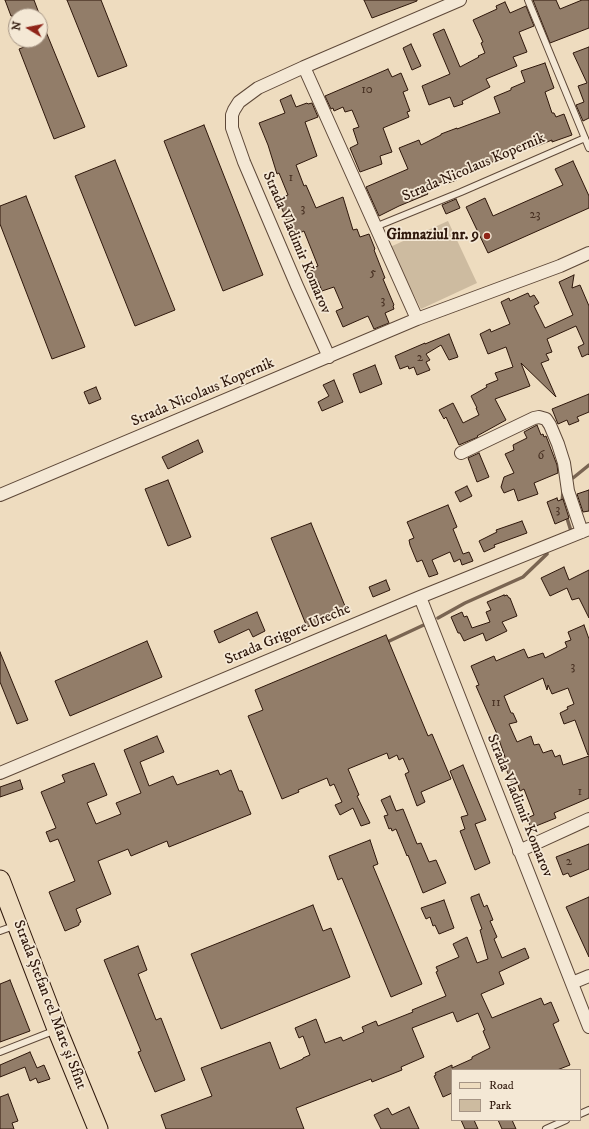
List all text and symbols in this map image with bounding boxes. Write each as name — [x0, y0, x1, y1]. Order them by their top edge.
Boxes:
north arrow — [8, 8, 48, 48]
text: N — [9, 20, 25, 32]
house number: 10 — [361, 82, 373, 98]
street label: Strada Nicolaus Kopernik — [400, 130, 548, 206]
street label: Strada Vladimir Komarov — [258, 169, 334, 317]
house number: 1 — [289, 170, 293, 186]
house number: 3 — [301, 201, 305, 217]
house number: 23 — [529, 207, 541, 223]
place label: Gimnaziul nr. 9 — [386, 227, 479, 245]
marker: Gimnaziul nr. 9 — [482, 231, 492, 241]
house number: 5 — [370, 265, 376, 281]
house number: 3 — [381, 293, 385, 309]
house number: 2 — [417, 350, 423, 366]
street label: Strada Nicolaus Kopernik — [129, 355, 277, 431]
house number: 6 — [538, 448, 544, 464]
house number: 3 — [556, 502, 560, 518]
street label: Strada Grigore Ureche — [223, 600, 353, 670]
house number: 3 — [571, 659, 575, 675]
house number: 11 — [491, 695, 501, 711]
street label: Strada Vladimir Komarov — [482, 732, 556, 880]
house number: 1 — [578, 784, 582, 800]
house number: 2 — [566, 854, 572, 870]
street label: Strada Ștefan cel Mare și Sfînt — [8, 918, 90, 1092]
legend — [451, 1069, 581, 1121]
text: Road — [489, 1078, 514, 1093]
text: Park — [489, 1098, 511, 1113]

